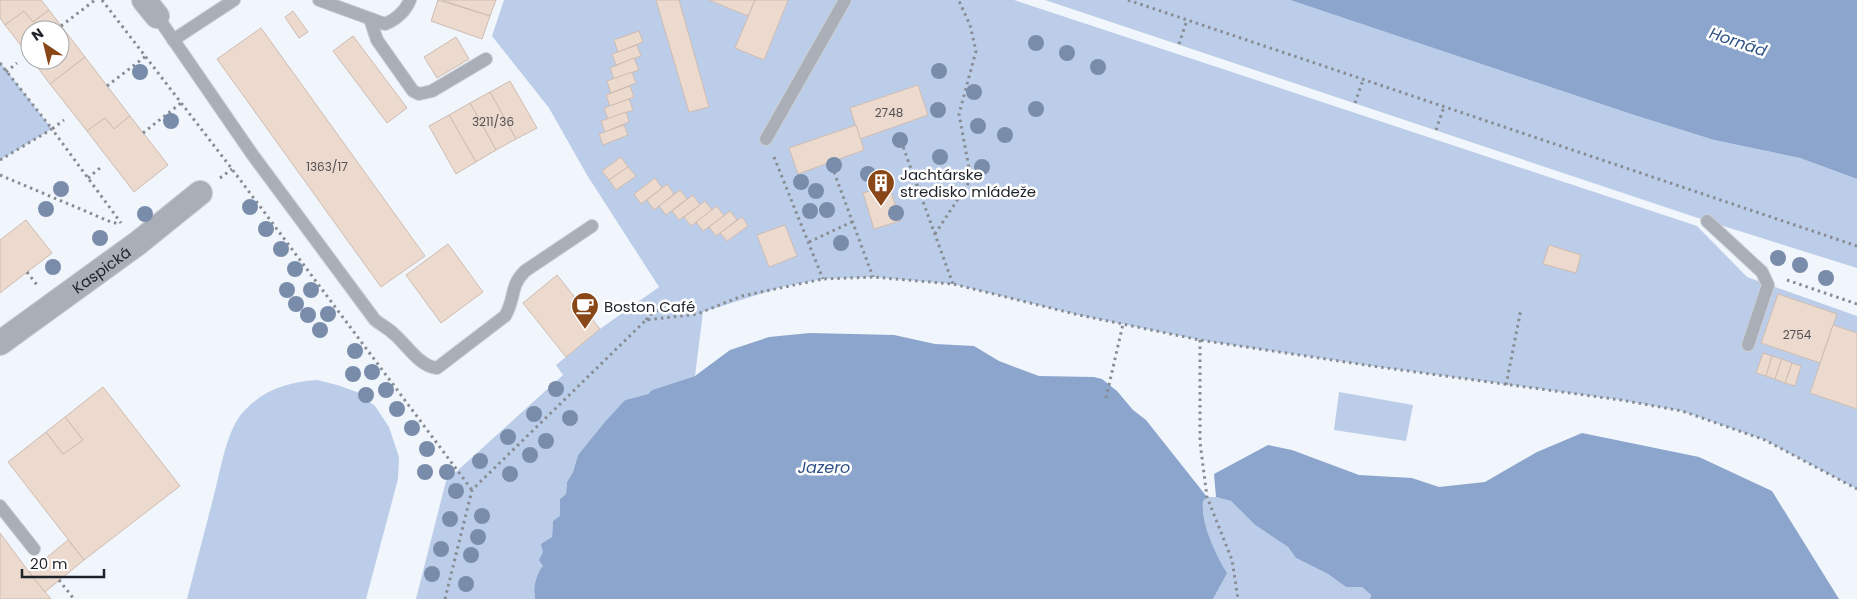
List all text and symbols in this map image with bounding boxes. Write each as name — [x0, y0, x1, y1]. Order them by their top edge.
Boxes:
north arrow — [20, 20, 70, 70]
water label: Hornád — [1706, 21, 1770, 63]
text: N — [27, 23, 48, 46]
house number: 2748 — [875, 104, 903, 121]
house number: 3211/36 — [472, 113, 514, 130]
house number: 1363/17 — [306, 158, 348, 175]
place label: Jachtárske stredisko mládeže — [900, 164, 1036, 202]
building icon: Jachtárske stredisko mládeže — [866, 168, 896, 207]
street label: Kaspická — [68, 241, 135, 298]
cafe icon: Boston Café — [570, 291, 600, 330]
place label: Boston Café — [604, 296, 695, 317]
house number: 2754 — [1783, 326, 1812, 343]
water label: Jazero — [798, 456, 850, 479]
scale bar — [22, 546, 105, 578]
text: 20 m — [30, 553, 68, 574]

